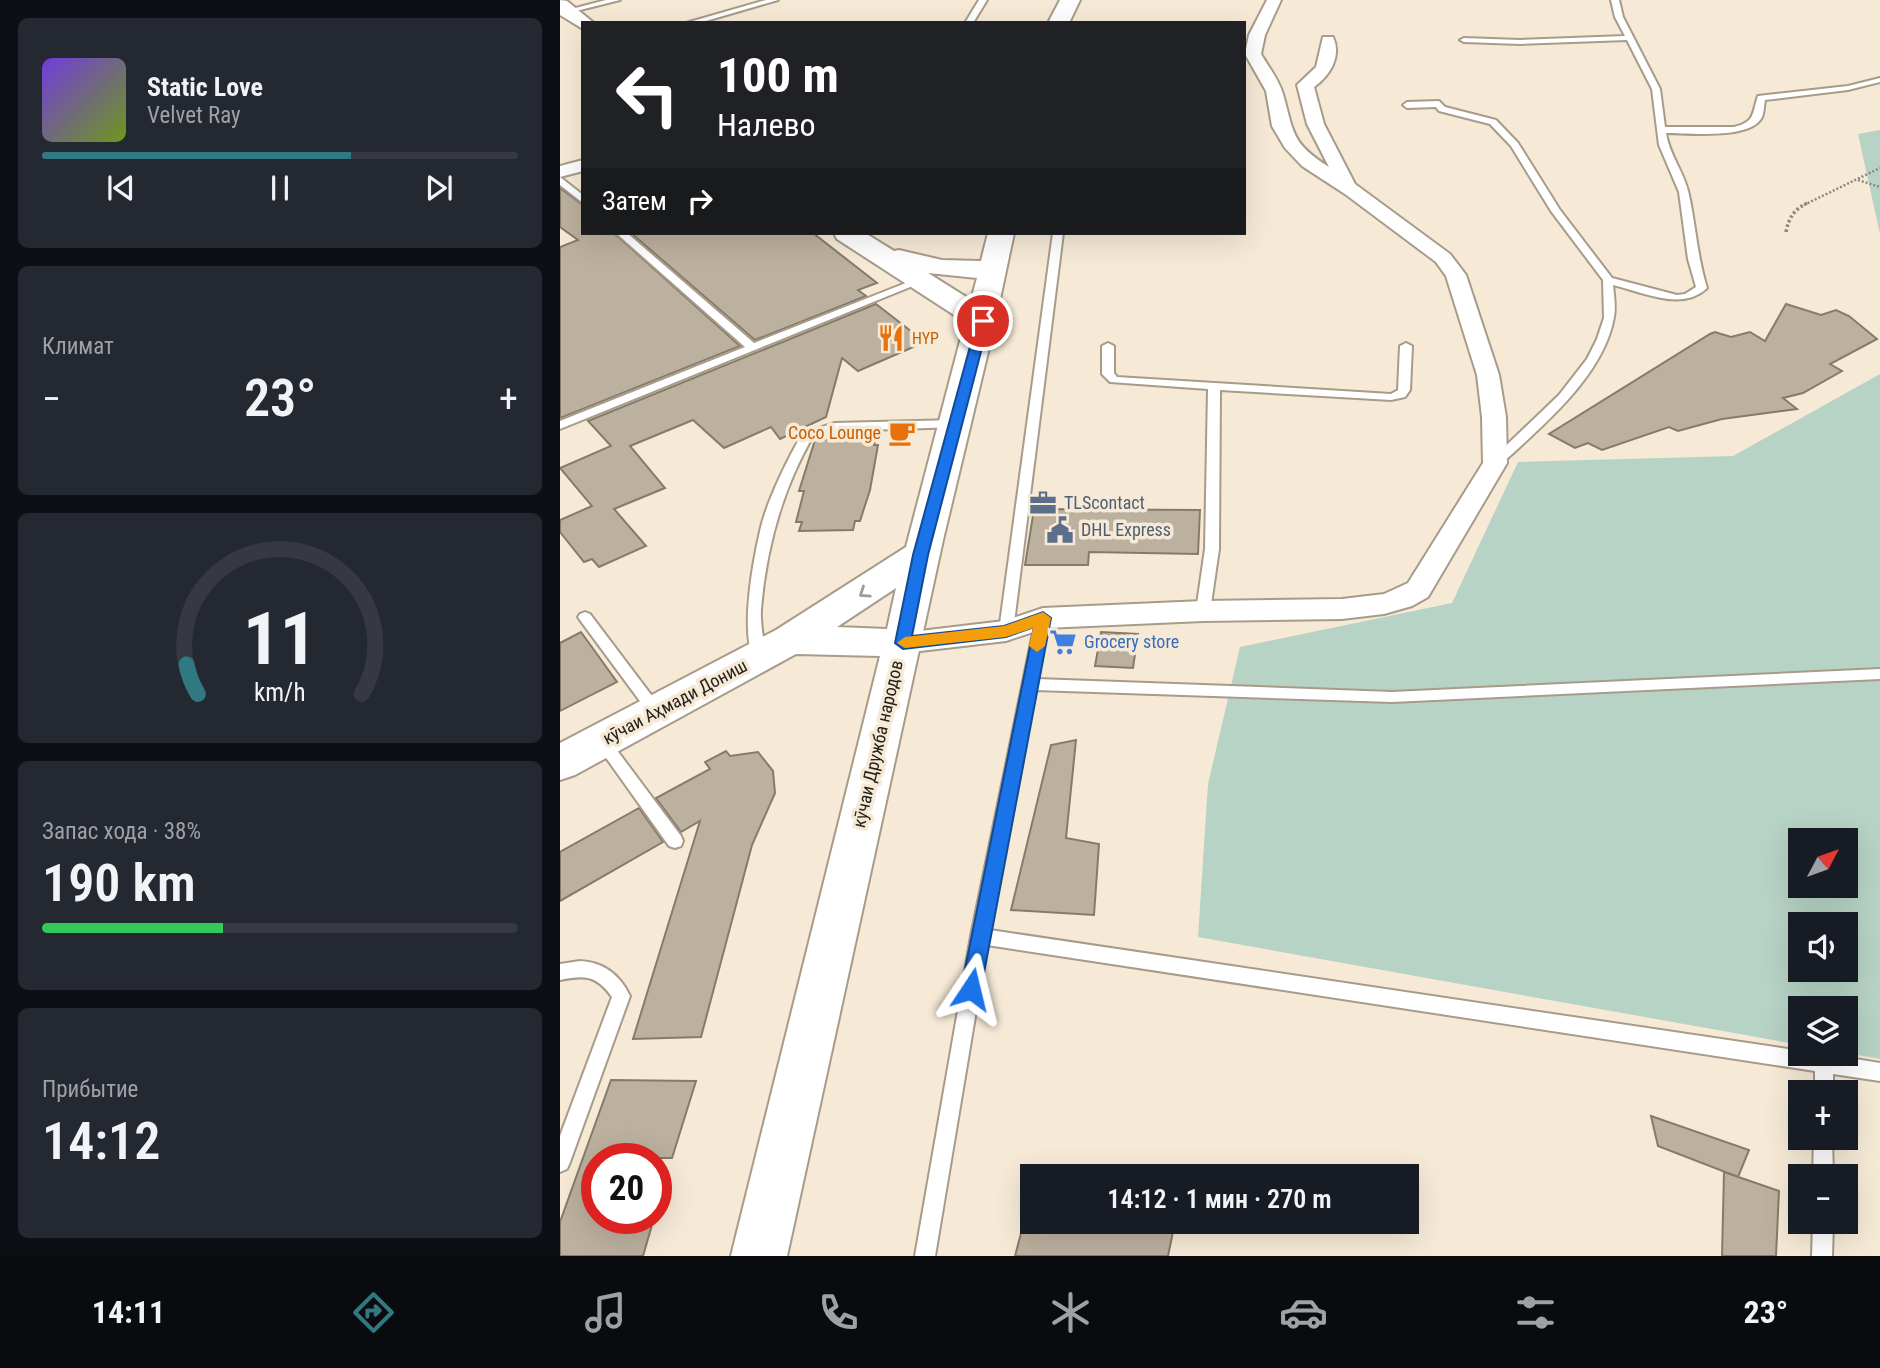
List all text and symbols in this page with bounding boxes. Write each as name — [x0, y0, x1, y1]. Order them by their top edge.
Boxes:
text: 100 m — [717, 47, 839, 104]
icon: left — [602, 49, 693, 140]
text: Static Love — [147, 72, 263, 102]
text: Velvet Ray — [147, 102, 241, 129]
text: Налево — [717, 106, 816, 144]
icon: previous — [102, 169, 140, 207]
icon: pause — [261, 169, 299, 207]
icon: next — [420, 169, 458, 207]
icon: right — [681, 182, 719, 220]
text: Затем — [602, 186, 667, 216]
pin — [953, 291, 1013, 351]
icon: arrive — [964, 302, 1002, 340]
restaurant icon: HYP — [876, 323, 906, 353]
place label: HYP — [912, 329, 939, 348]
text: Климат — [42, 333, 114, 360]
text: 23° — [244, 368, 316, 429]
text: − — [42, 377, 61, 421]
text: + — [499, 377, 518, 421]
cafe icon: Coco Lounge — [887, 418, 917, 448]
place label: Coco Lounge — [788, 422, 881, 443]
office icon: TLScontact — [1028, 488, 1058, 518]
place label: TLScontact — [1064, 492, 1145, 513]
public building icon: DHL Express — [1045, 515, 1075, 545]
place label: DHL Express — [1081, 519, 1171, 540]
one-way arrow — [858, 585, 871, 598]
text: 11 — [243, 596, 317, 682]
supermarket icon: Grocery store — [1048, 627, 1078, 657]
place label: Grocery store — [1084, 631, 1179, 652]
street label: кӯчаи Аҳмади Дониш — [599, 655, 751, 749]
street label: кӯчаи Дружба народов — [848, 658, 907, 830]
text: km/h — [254, 678, 306, 707]
text: Запас хода · 38% — [42, 818, 201, 845]
north arrow — [1788, 828, 1858, 898]
map controls — [1788, 828, 1858, 1234]
text: 190 km — [42, 853, 196, 914]
button: sound — [1788, 912, 1858, 982]
position arrow — [934, 952, 1008, 1026]
button: layers — [1788, 996, 1858, 1066]
text: Прибытие — [42, 1076, 138, 1103]
button: + — [1788, 1080, 1858, 1150]
text: 14:12 — [42, 1111, 160, 1172]
speed limit sign: 20 — [581, 1143, 672, 1234]
button: − — [1788, 1164, 1858, 1234]
text: 14:12 · 1 мин · 270 m — [1107, 1184, 1332, 1214]
icon: directions — [349, 1288, 398, 1337]
icon: music — [581, 1288, 630, 1337]
icon: phone — [814, 1288, 863, 1337]
icon: climate — [1046, 1288, 1095, 1337]
icon: car — [1279, 1288, 1328, 1337]
icon: filters — [1511, 1288, 1560, 1337]
text: 14:11 — [92, 1293, 165, 1331]
text: 23° — [1743, 1293, 1788, 1331]

